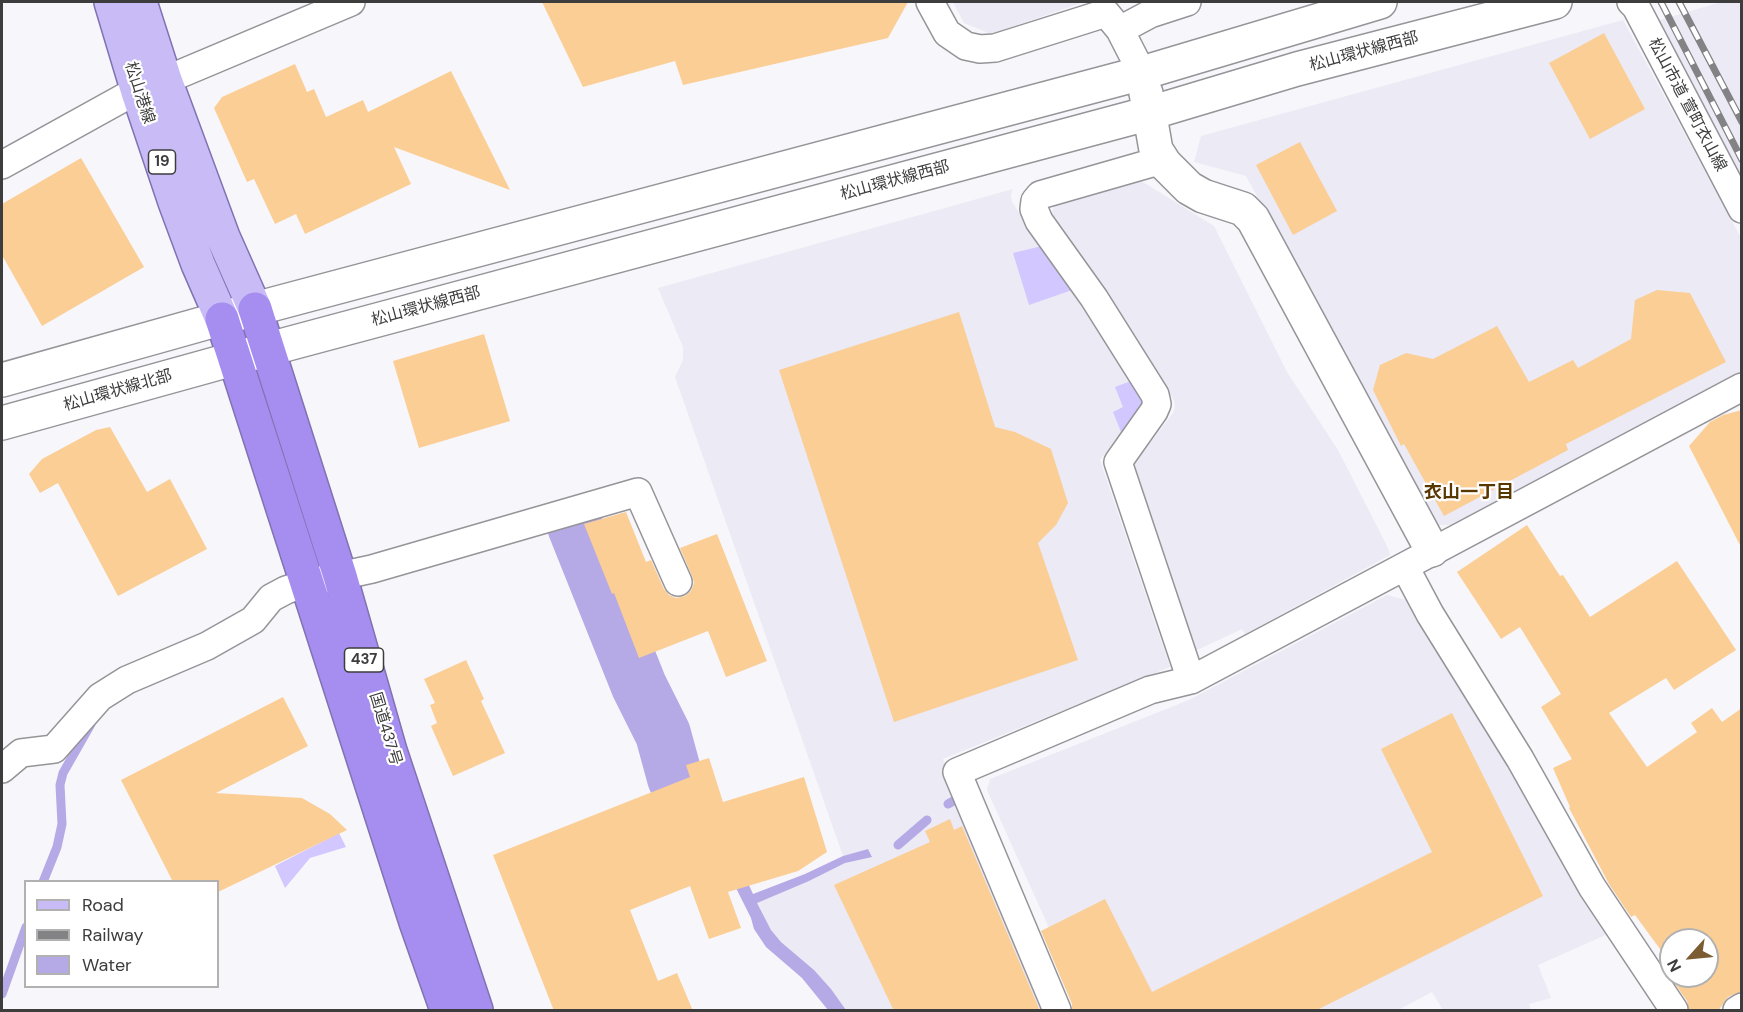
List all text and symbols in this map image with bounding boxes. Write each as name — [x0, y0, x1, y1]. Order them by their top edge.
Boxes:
street label: 松山環状線西部 — [1307, 28, 1421, 76]
street label: 松山市道 萱町衣山線 — [1644, 35, 1730, 175]
street label: 松山港線 — [120, 60, 158, 126]
road number: 19 — [148, 150, 176, 174]
street label: 松山環状線西部 — [838, 157, 952, 205]
street label: 松山環状線西部 — [369, 283, 483, 331]
street label: 松山環状線北部 — [62, 366, 174, 416]
district label: 衣山一丁目 — [1424, 482, 1514, 504]
road number: 437 — [344, 648, 384, 672]
street label: 国道437号 — [365, 690, 405, 768]
legend — [24, 880, 219, 988]
text: Road — [82, 893, 124, 917]
text: Railway — [82, 923, 144, 947]
north arrow — [1659, 928, 1719, 988]
text: Water — [82, 953, 132, 977]
text: N — [1662, 956, 1686, 975]

